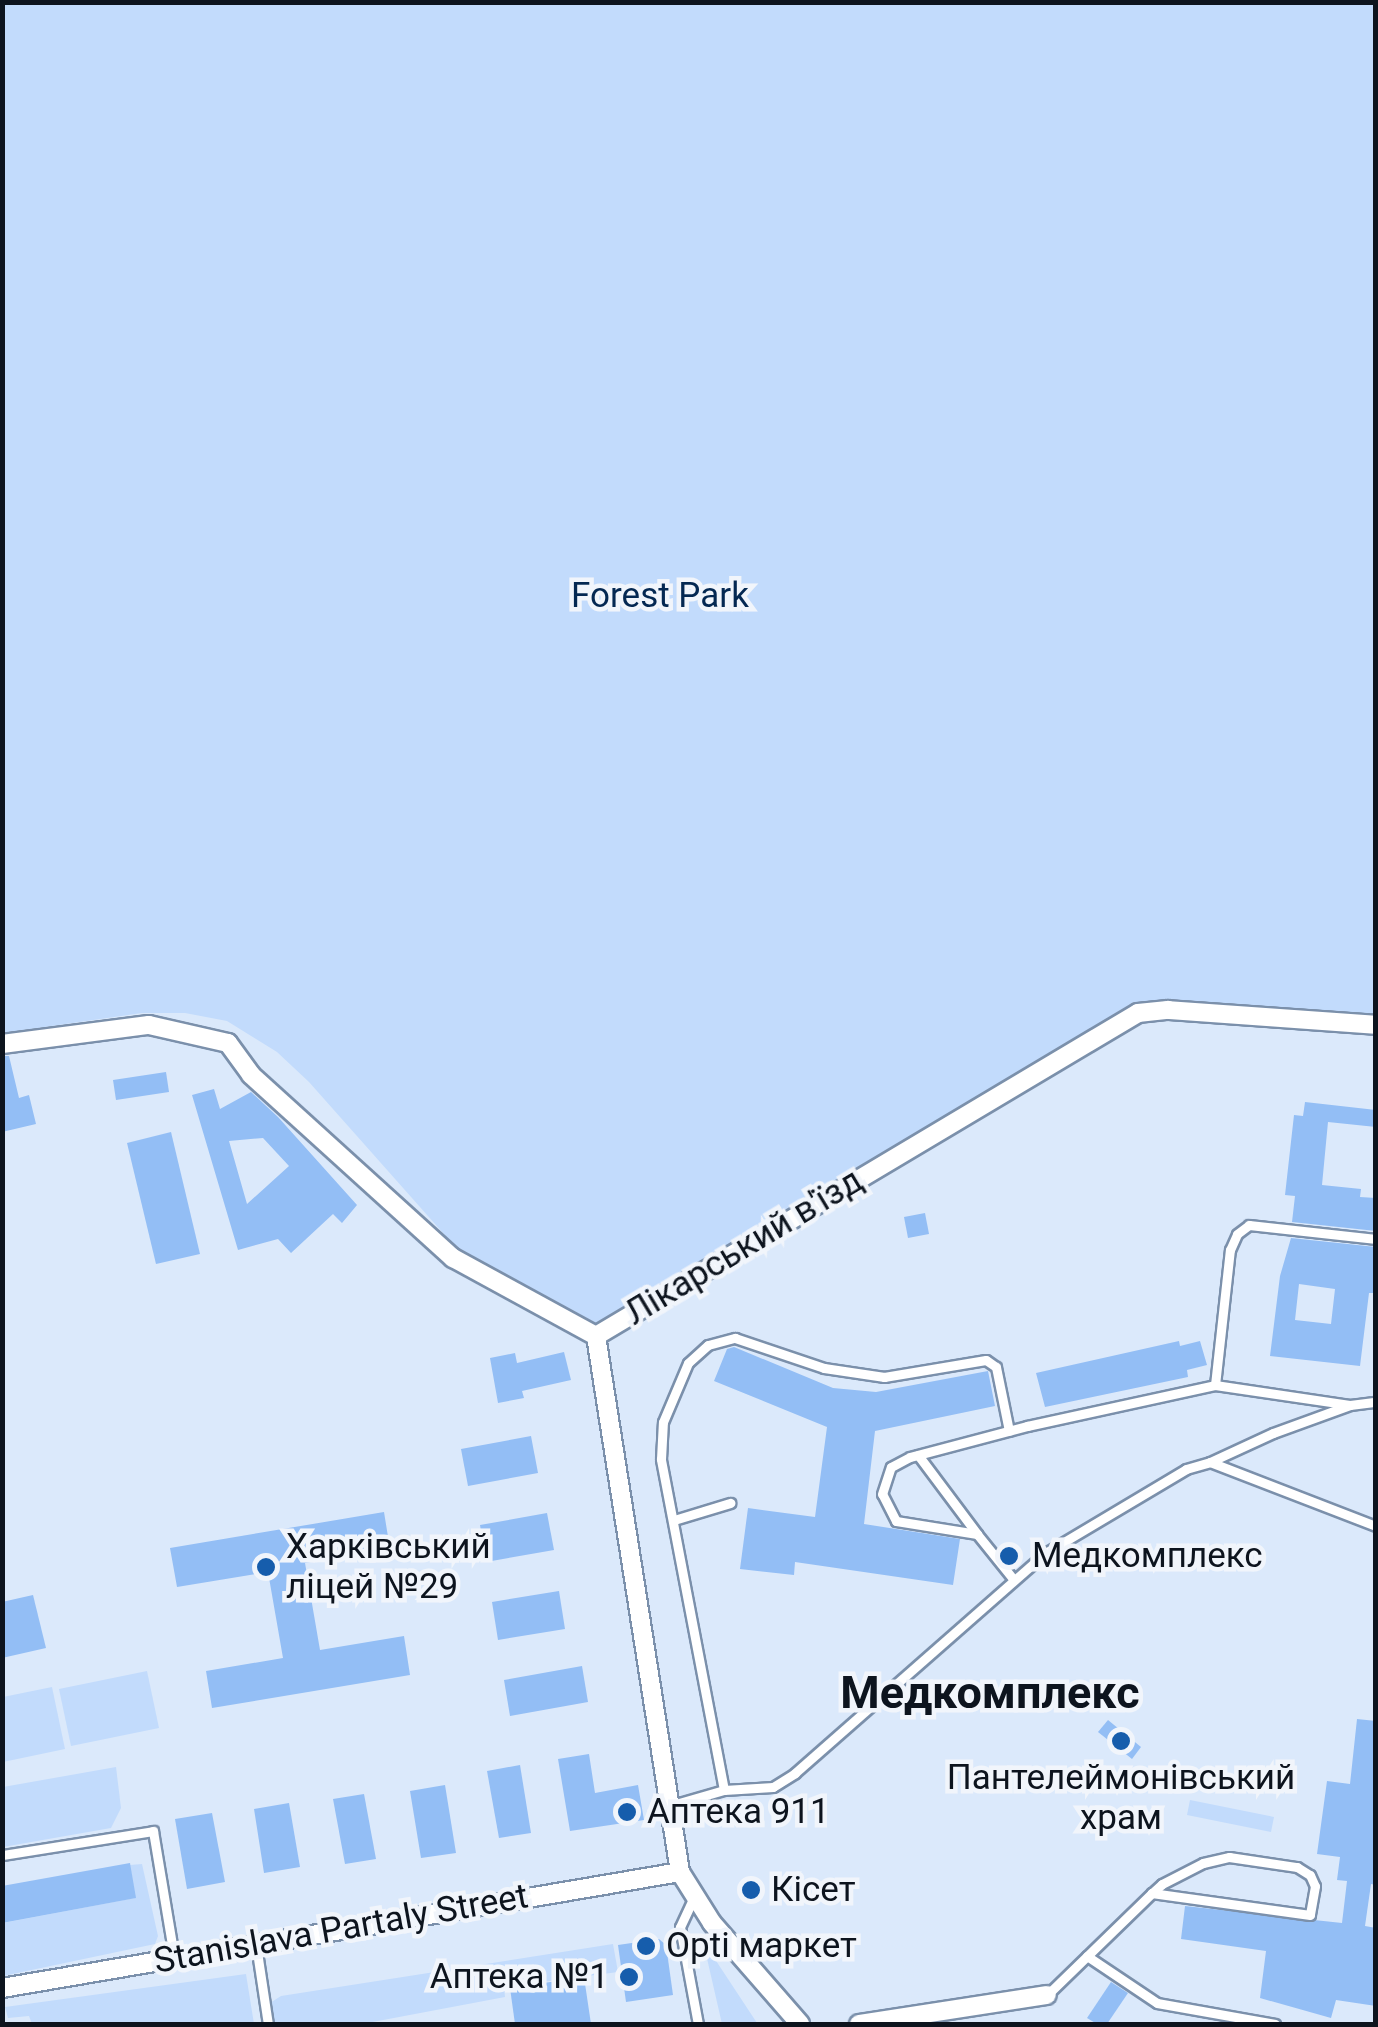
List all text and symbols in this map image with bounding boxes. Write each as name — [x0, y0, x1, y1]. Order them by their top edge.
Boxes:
park label: Forest Park — [571, 575, 749, 617]
street label: Лікарський в'їзд — [618, 1160, 870, 1334]
place label: Харківський ліцей №29 — [286, 1526, 491, 1608]
place label: Медкомплекс — [1032, 1535, 1263, 1577]
marker: Медкомплекс — [996, 1543, 1022, 1569]
marker: Харківський ліцей №29 — [255, 1556, 277, 1578]
district label: Медкомплекс — [840, 1666, 1140, 1720]
marker: Пантелеймонівський храм — [1110, 1730, 1132, 1752]
place label: Пантелеймонівський храм — [947, 1757, 1295, 1839]
place label: Аптека 911 — [647, 1791, 830, 1833]
marker: Аптека 911 — [616, 1801, 638, 1823]
place label: Кісет — [771, 1869, 856, 1911]
street label: Stanislava Partaly Street — [151, 1875, 531, 1983]
marker: Кісет — [740, 1879, 762, 1901]
place label: Opti маркет — [666, 1925, 857, 1967]
marker: Opti маркет — [635, 1935, 657, 1957]
place label: Аптека №1 — [430, 1956, 609, 1998]
marker: Аптека №1 — [618, 1966, 640, 1988]

